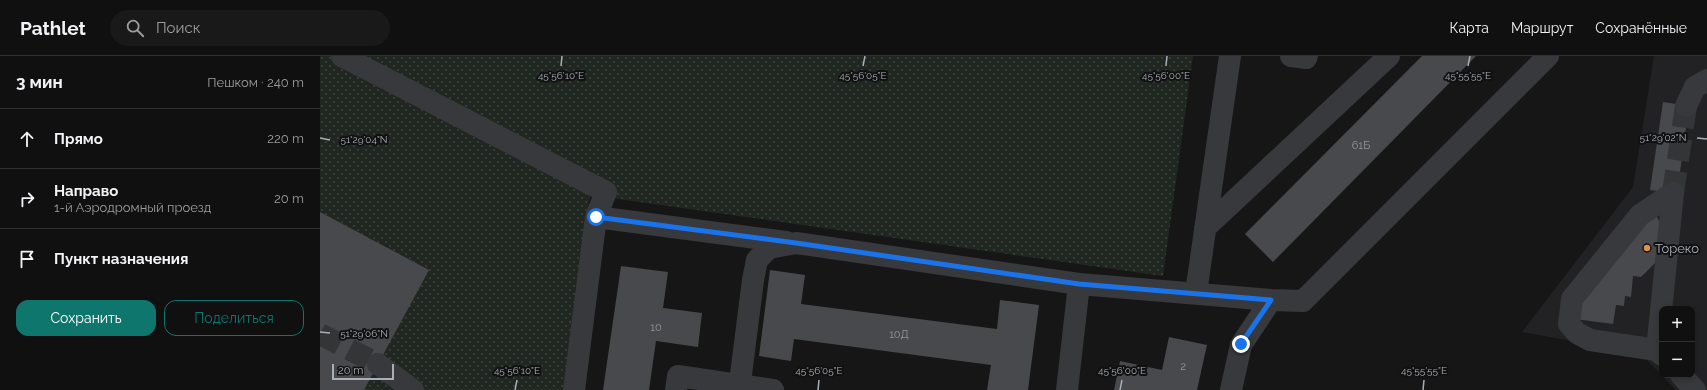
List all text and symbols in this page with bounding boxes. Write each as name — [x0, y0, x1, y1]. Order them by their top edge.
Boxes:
search box — [110, 10, 390, 46]
text: Pathlet — [20, 17, 86, 39]
icon: search — [124, 17, 146, 39]
text: Поиск — [156, 19, 200, 37]
text: Карта — [1450, 20, 1489, 36]
text: Маршрут — [1511, 20, 1573, 36]
text: Сохранённые — [1595, 20, 1687, 36]
text: 45°56'10"E — [538, 70, 584, 81]
text: 45°56'05"E — [839, 70, 887, 81]
text: 45°56'00"E — [1142, 70, 1190, 81]
text: 45°55'55"E — [1445, 70, 1491, 81]
text: 3 мин — [16, 72, 63, 92]
text: Пешком · 240 m — [207, 75, 304, 90]
icon: ahead — [16, 128, 38, 150]
text: Прямо — [54, 130, 103, 148]
text: 220 m — [267, 131, 304, 146]
text: 51°29'02"N — [1640, 132, 1686, 143]
text: 51°29'04"N — [340, 134, 388, 145]
house number: 61Б — [1352, 139, 1370, 152]
text: Направо — [54, 182, 118, 200]
icon: right — [16, 188, 38, 210]
text: 20 m — [274, 191, 304, 206]
text: 1-й Аэродромный проезд — [54, 200, 211, 215]
route start — [587, 208, 605, 226]
place label: Тореко — [1655, 241, 1699, 256]
marker: Тореко — [1642, 243, 1652, 253]
icon: arrive — [16, 248, 38, 270]
text: Пункт назначения — [54, 250, 188, 268]
button: Сохранить — [16, 300, 156, 336]
button: Поделиться — [164, 300, 304, 336]
map controls — [1659, 306, 1695, 378]
button: + — [1659, 306, 1695, 342]
house number: 10 — [650, 321, 662, 334]
text: 51°29'06"N — [340, 328, 388, 339]
house number: 10Д — [889, 328, 909, 341]
route end — [1232, 335, 1250, 353]
button: − — [1659, 342, 1695, 378]
house number: 2 — [1180, 360, 1186, 373]
scale bar — [332, 362, 394, 381]
text: 20 m — [338, 364, 363, 377]
text: 45°56'10"E — [494, 365, 540, 376]
text: 45°56'05"E — [795, 365, 843, 376]
text: 45°56'00"E — [1098, 365, 1146, 376]
text: 45°55'55"E — [1401, 365, 1447, 376]

